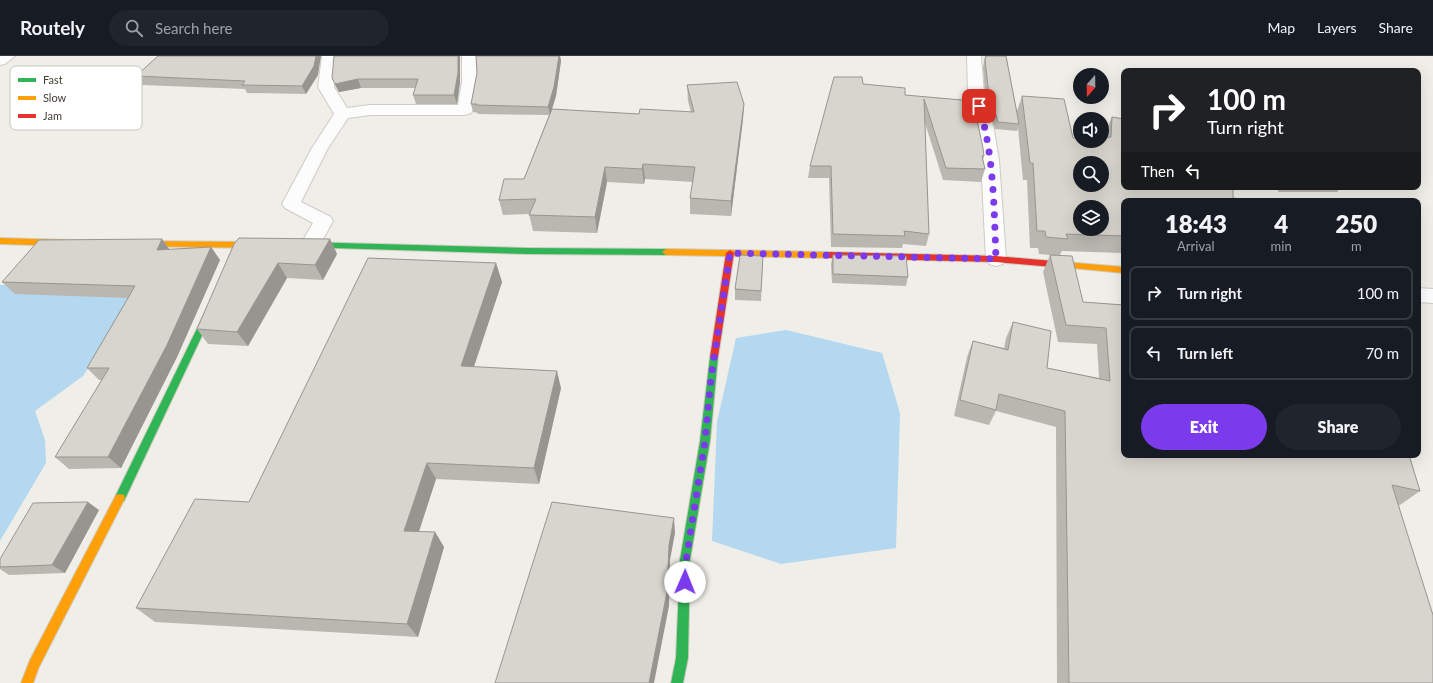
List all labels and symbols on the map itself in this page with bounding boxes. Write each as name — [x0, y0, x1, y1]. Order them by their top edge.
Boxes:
legend — [10, 66, 142, 130]
north arrow — [1073, 68, 1109, 104]
text: Fast — [43, 73, 63, 86]
pin — [962, 89, 996, 123]
text: Slow — [43, 91, 67, 104]
text: Jam — [43, 109, 62, 122]
position arrow — [664, 561, 706, 603]

